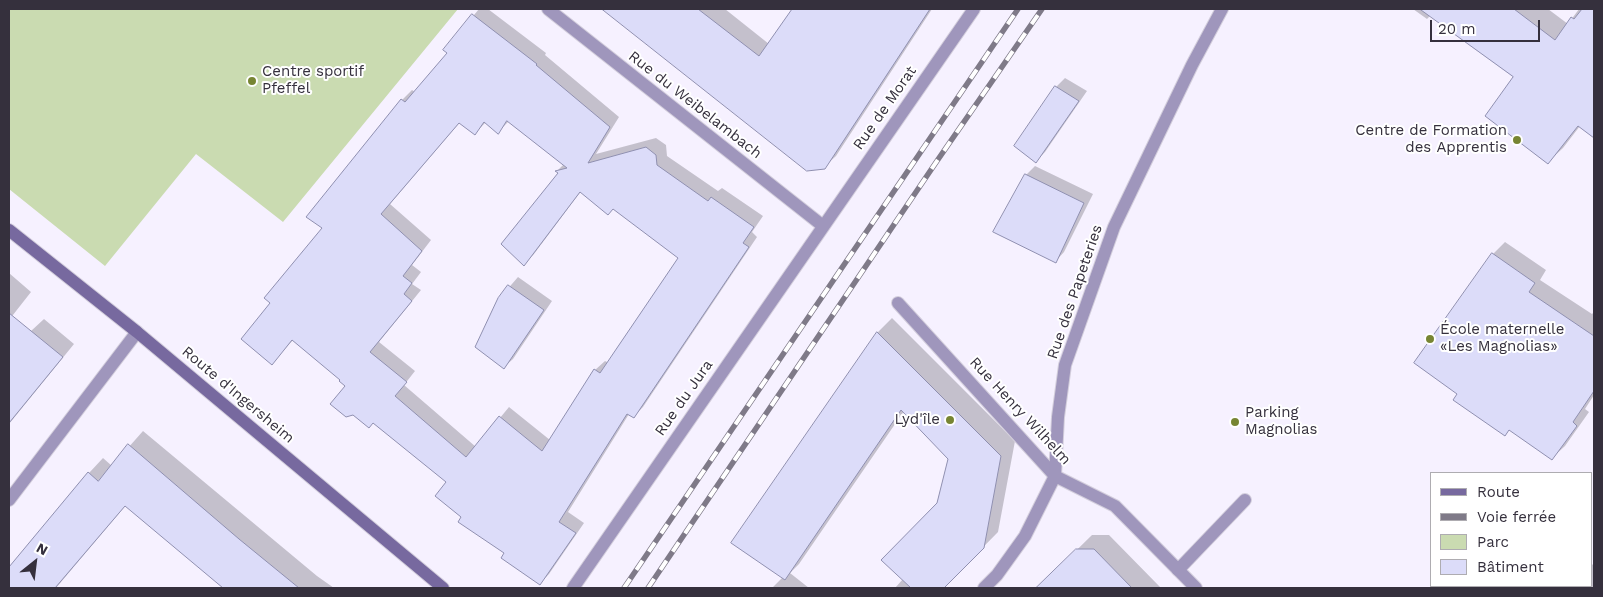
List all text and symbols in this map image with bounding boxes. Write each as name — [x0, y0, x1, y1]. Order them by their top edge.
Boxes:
scale bar — [1433, 10, 1543, 42]
text: 20 m — [1438, 20, 1476, 38]
street label: Rue du Weibelambach — [625, 47, 765, 163]
place label: Centre sportif Pfeffel — [262, 63, 364, 98]
street label: Rue de Morat — [849, 63, 921, 153]
marker: Centre sportif Pfeffel — [246, 75, 258, 87]
place label: Centre de Formation des Apprentis — [1355, 122, 1507, 157]
marker: Centre de Formation des Apprentis — [1511, 134, 1523, 146]
street label: Rue des Papeteries — [1044, 222, 1106, 362]
place label: École maternelle «Les Magnolias» — [1440, 321, 1564, 356]
marker: École maternelle «Les Magnolias» — [1424, 333, 1436, 345]
street label: Route d'Ingersheim — [178, 343, 298, 447]
street label: Rue Henry Wilhelm — [966, 353, 1074, 469]
street label: Rue du Jura — [651, 357, 717, 439]
place label: Parking Magnolias — [1245, 404, 1317, 439]
place label: Lyd'île — [894, 411, 940, 429]
marker: Lyd'île — [944, 414, 956, 426]
marker: Parking Magnolias — [1229, 416, 1241, 428]
legend — [1430, 472, 1593, 587]
text: Route — [1477, 483, 1520, 501]
text: Voie ferrée — [1477, 508, 1556, 526]
text: Parc — [1477, 533, 1509, 551]
north arrow — [10, 537, 60, 587]
text: N — [34, 539, 51, 558]
text: Bâtiment — [1477, 558, 1544, 576]

